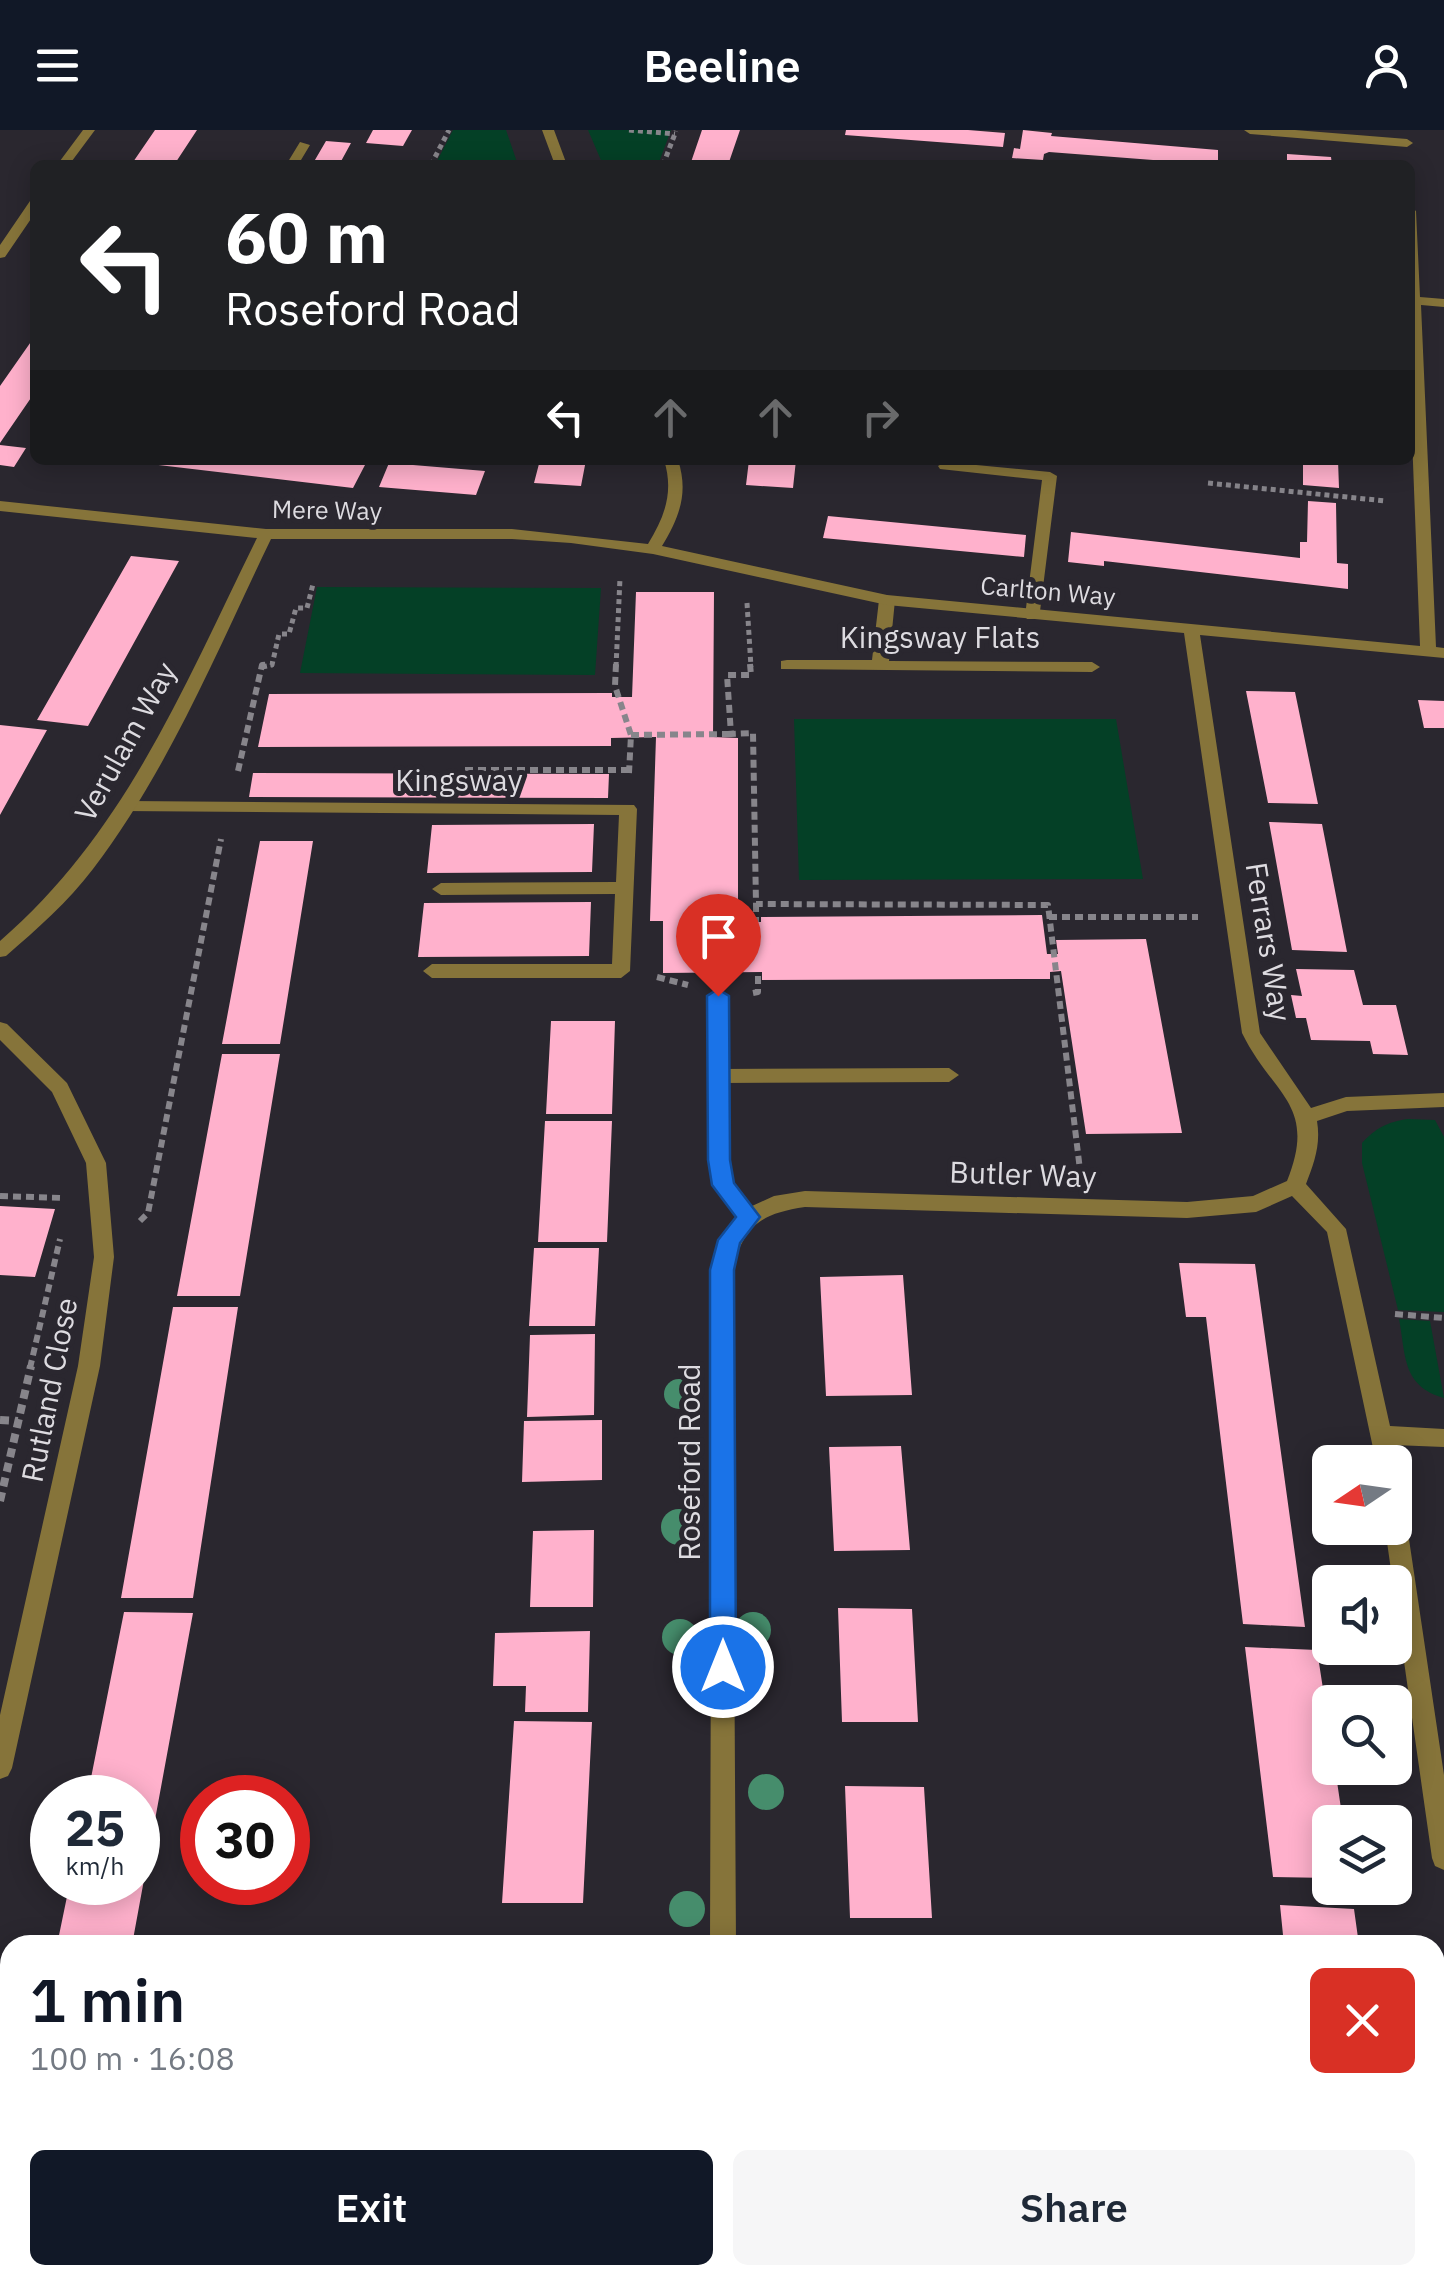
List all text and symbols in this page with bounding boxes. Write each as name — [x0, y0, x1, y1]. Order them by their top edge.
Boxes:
text: Beeline — [643, 36, 801, 94]
icon: menu — [30, 38, 85, 93]
icon: person — [1359, 38, 1414, 93]
text: 60 m — [225, 191, 388, 282]
icon: left — [60, 200, 190, 330]
text: Roseford Road — [225, 279, 521, 337]
icon: left — [538, 390, 593, 445]
icon: ahead — [643, 390, 698, 445]
icon: ahead — [748, 390, 803, 445]
icon: right — [853, 390, 908, 445]
street label: Mere Way — [272, 492, 383, 527]
street label: Carlton Way — [979, 568, 1117, 613]
street label: Kingsway Flats — [840, 617, 1040, 656]
street label: Verulam Way — [65, 655, 185, 828]
street label: Kingsway — [395, 760, 523, 799]
street label: Ferrars Way — [1238, 860, 1301, 1024]
pin — [676, 894, 761, 997]
icon: arrive — [691, 909, 746, 964]
street label: Butler Way — [949, 1151, 1097, 1196]
street label: Rutland Close — [12, 1294, 86, 1485]
street label: Roseford Road — [669, 1363, 708, 1561]
north arrow — [1312, 1445, 1412, 1545]
map controls — [1312, 1445, 1412, 1905]
button: sound — [1312, 1565, 1412, 1665]
position arrow — [671, 1615, 775, 1719]
button: search — [1312, 1685, 1412, 1785]
speed limit sign: 30 — [180, 1775, 310, 1905]
text: 25 — [65, 1795, 125, 1860]
button: layers — [1312, 1805, 1412, 1905]
text: km/h — [66, 1849, 124, 1882]
text: 1 min — [30, 1960, 185, 2039]
button: close — [1310, 1968, 1415, 2073]
text: 100 m · 16:08 — [30, 2037, 235, 2079]
button: Exit — [30, 2150, 713, 2265]
button: Share — [733, 2150, 1415, 2265]

